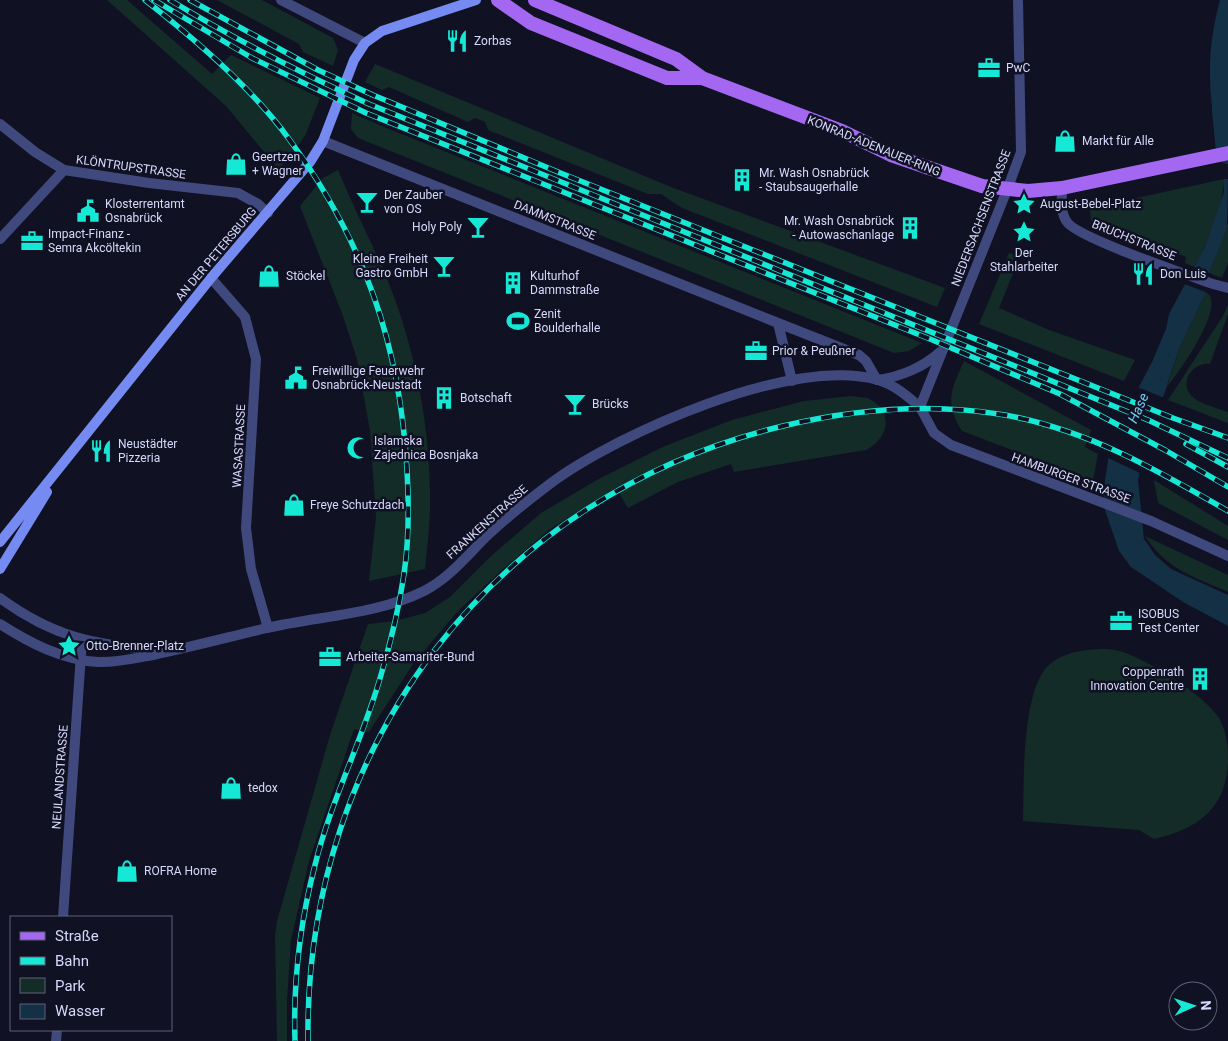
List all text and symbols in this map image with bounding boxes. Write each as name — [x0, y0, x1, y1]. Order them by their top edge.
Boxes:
restaurant icon: Zorbas — [444, 28, 470, 54]
place label: Zorbas — [474, 34, 511, 48]
office icon: PwC — [976, 55, 1002, 81]
place label: PwC — [1006, 61, 1031, 75]
street label: KONRAD-ADENAUER-RING — [805, 113, 943, 179]
shop icon: Markt für Alle — [1052, 128, 1078, 154]
place label: Markt für Alle — [1082, 134, 1154, 148]
street label: NIEDERSACHSENSTRASSE — [948, 148, 1014, 288]
place label: Geertzen + Wagner — [252, 150, 303, 178]
street label: KLÖNTRUPSTRASSE — [75, 151, 187, 182]
shop icon: Geertzen + Wagner — [223, 151, 249, 177]
place label: Mr. Wash Osnabrück - Staubsaugerhalle — [759, 166, 870, 194]
building icon: Mr. Wash Osnabrück - Staubsaugerhalle — [729, 167, 755, 193]
place label: Der Zauber von OS — [384, 188, 443, 216]
bar icon: Der Zauber von OS — [354, 189, 380, 215]
place icon: August-Bebel-Platz — [1011, 191, 1037, 217]
place label: Klosterrentamt Osnabrück — [105, 197, 185, 225]
street label: DAMMSTRASSE — [512, 197, 598, 243]
place label: August-Bebel-Platz — [1040, 197, 1141, 211]
public building icon: Klosterrentamt Osnabrück — [75, 198, 101, 224]
street label: AN DER PETERSBURG — [173, 204, 259, 304]
bar icon: Holy Poly — [465, 214, 491, 240]
place label: Mr. Wash Osnabrück - Autowaschanlage — [784, 214, 895, 242]
building icon: Mr. Wash Osnabrück - Autowaschanlage — [897, 215, 923, 241]
street label: BRUCHSTRASSE — [1090, 217, 1178, 263]
place icon: Der Stahlarbeiter — [1011, 219, 1037, 245]
place label: Holy Poly — [412, 220, 462, 234]
place label: Impact-Finanz - Semra Akcöltekin — [48, 227, 141, 255]
office icon: Impact-Finanz - Semra Akcöltekin — [19, 228, 45, 254]
place label: Der Stahlarbeiter — [990, 246, 1058, 274]
place label: Kleine Freiheit Gastro GmbH — [353, 252, 428, 280]
bar icon: Kleine Freiheit Gastro GmbH — [431, 253, 457, 279]
restaurant icon: Don Luis — [1130, 261, 1156, 287]
shop icon: Stöckel — [256, 263, 282, 289]
place label: Don Luis — [1160, 267, 1206, 281]
place label: Stöckel — [286, 269, 325, 283]
place label: Kulturhof Dammstraße — [530, 269, 599, 297]
building icon: Kulturhof Dammstraße — [500, 270, 526, 296]
place label: Zenit Boulderhalle — [534, 307, 600, 335]
sports icon: Zenit Boulderhalle — [505, 308, 531, 334]
office icon: Prior & Peußner — [743, 338, 769, 364]
place label: Prior & Peußner — [772, 344, 856, 358]
place label: Freiwillige Feuerwehr Osnabrück-Neustadt — [312, 364, 425, 392]
public building icon: Freiwillige Feuerwehr Osnabrück-Neustadt — [283, 365, 309, 391]
building icon: Botschaft — [431, 385, 457, 411]
water label: Hase — [1124, 390, 1152, 426]
place label: Botschaft — [460, 391, 512, 405]
bar icon: Brücks — [562, 391, 588, 417]
place label: Brücks — [592, 397, 629, 411]
street label: WASASTRASSE — [230, 404, 248, 488]
place label: Islamska Zajednica Bosnjaka — [374, 434, 478, 462]
mosque icon: Islamska Zajednica Bosnjaka — [345, 435, 371, 461]
place label: Neustädter Pizzeria — [118, 437, 177, 465]
restaurant icon: Neustädter Pizzeria — [88, 438, 114, 464]
street label: HAMBURGER STRASSE — [1010, 450, 1133, 506]
street label: FRANKENSTRASSE — [444, 482, 530, 562]
shop icon: Freye Schutzdach — [281, 492, 307, 518]
place label: Freye Schutzdach — [310, 498, 404, 512]
place label: ISOBUS Test Center — [1138, 607, 1199, 635]
office icon: ISOBUS Test Center — [1108, 608, 1134, 634]
place icon: Otto-Brenner-Platz — [56, 633, 82, 659]
place label: Otto-Brenner-Platz — [86, 639, 184, 653]
office icon: Arbeiter-Samariter-Bund — [317, 644, 343, 670]
place label: Arbeiter-Samariter-Bund — [346, 650, 474, 664]
place label: Coppenrath Innovation Centre — [1090, 665, 1184, 693]
building icon: Coppenrath Innovation Centre — [1187, 666, 1213, 692]
street label: NEULANDSTRASSE — [49, 724, 71, 830]
shop icon: tedox — [218, 775, 244, 801]
place label: tedox — [248, 781, 278, 795]
shop icon: ROFRA Home — [114, 858, 140, 884]
place label: ROFRA Home — [144, 864, 217, 878]
legend — [10, 916, 172, 1031]
text: Straße — [55, 927, 99, 945]
text: Bahn — [55, 952, 89, 970]
text: Park — [55, 977, 86, 995]
north arrow — [1168, 981, 1218, 1031]
text: N — [1198, 1000, 1214, 1011]
text: Wasser — [55, 1002, 105, 1020]

